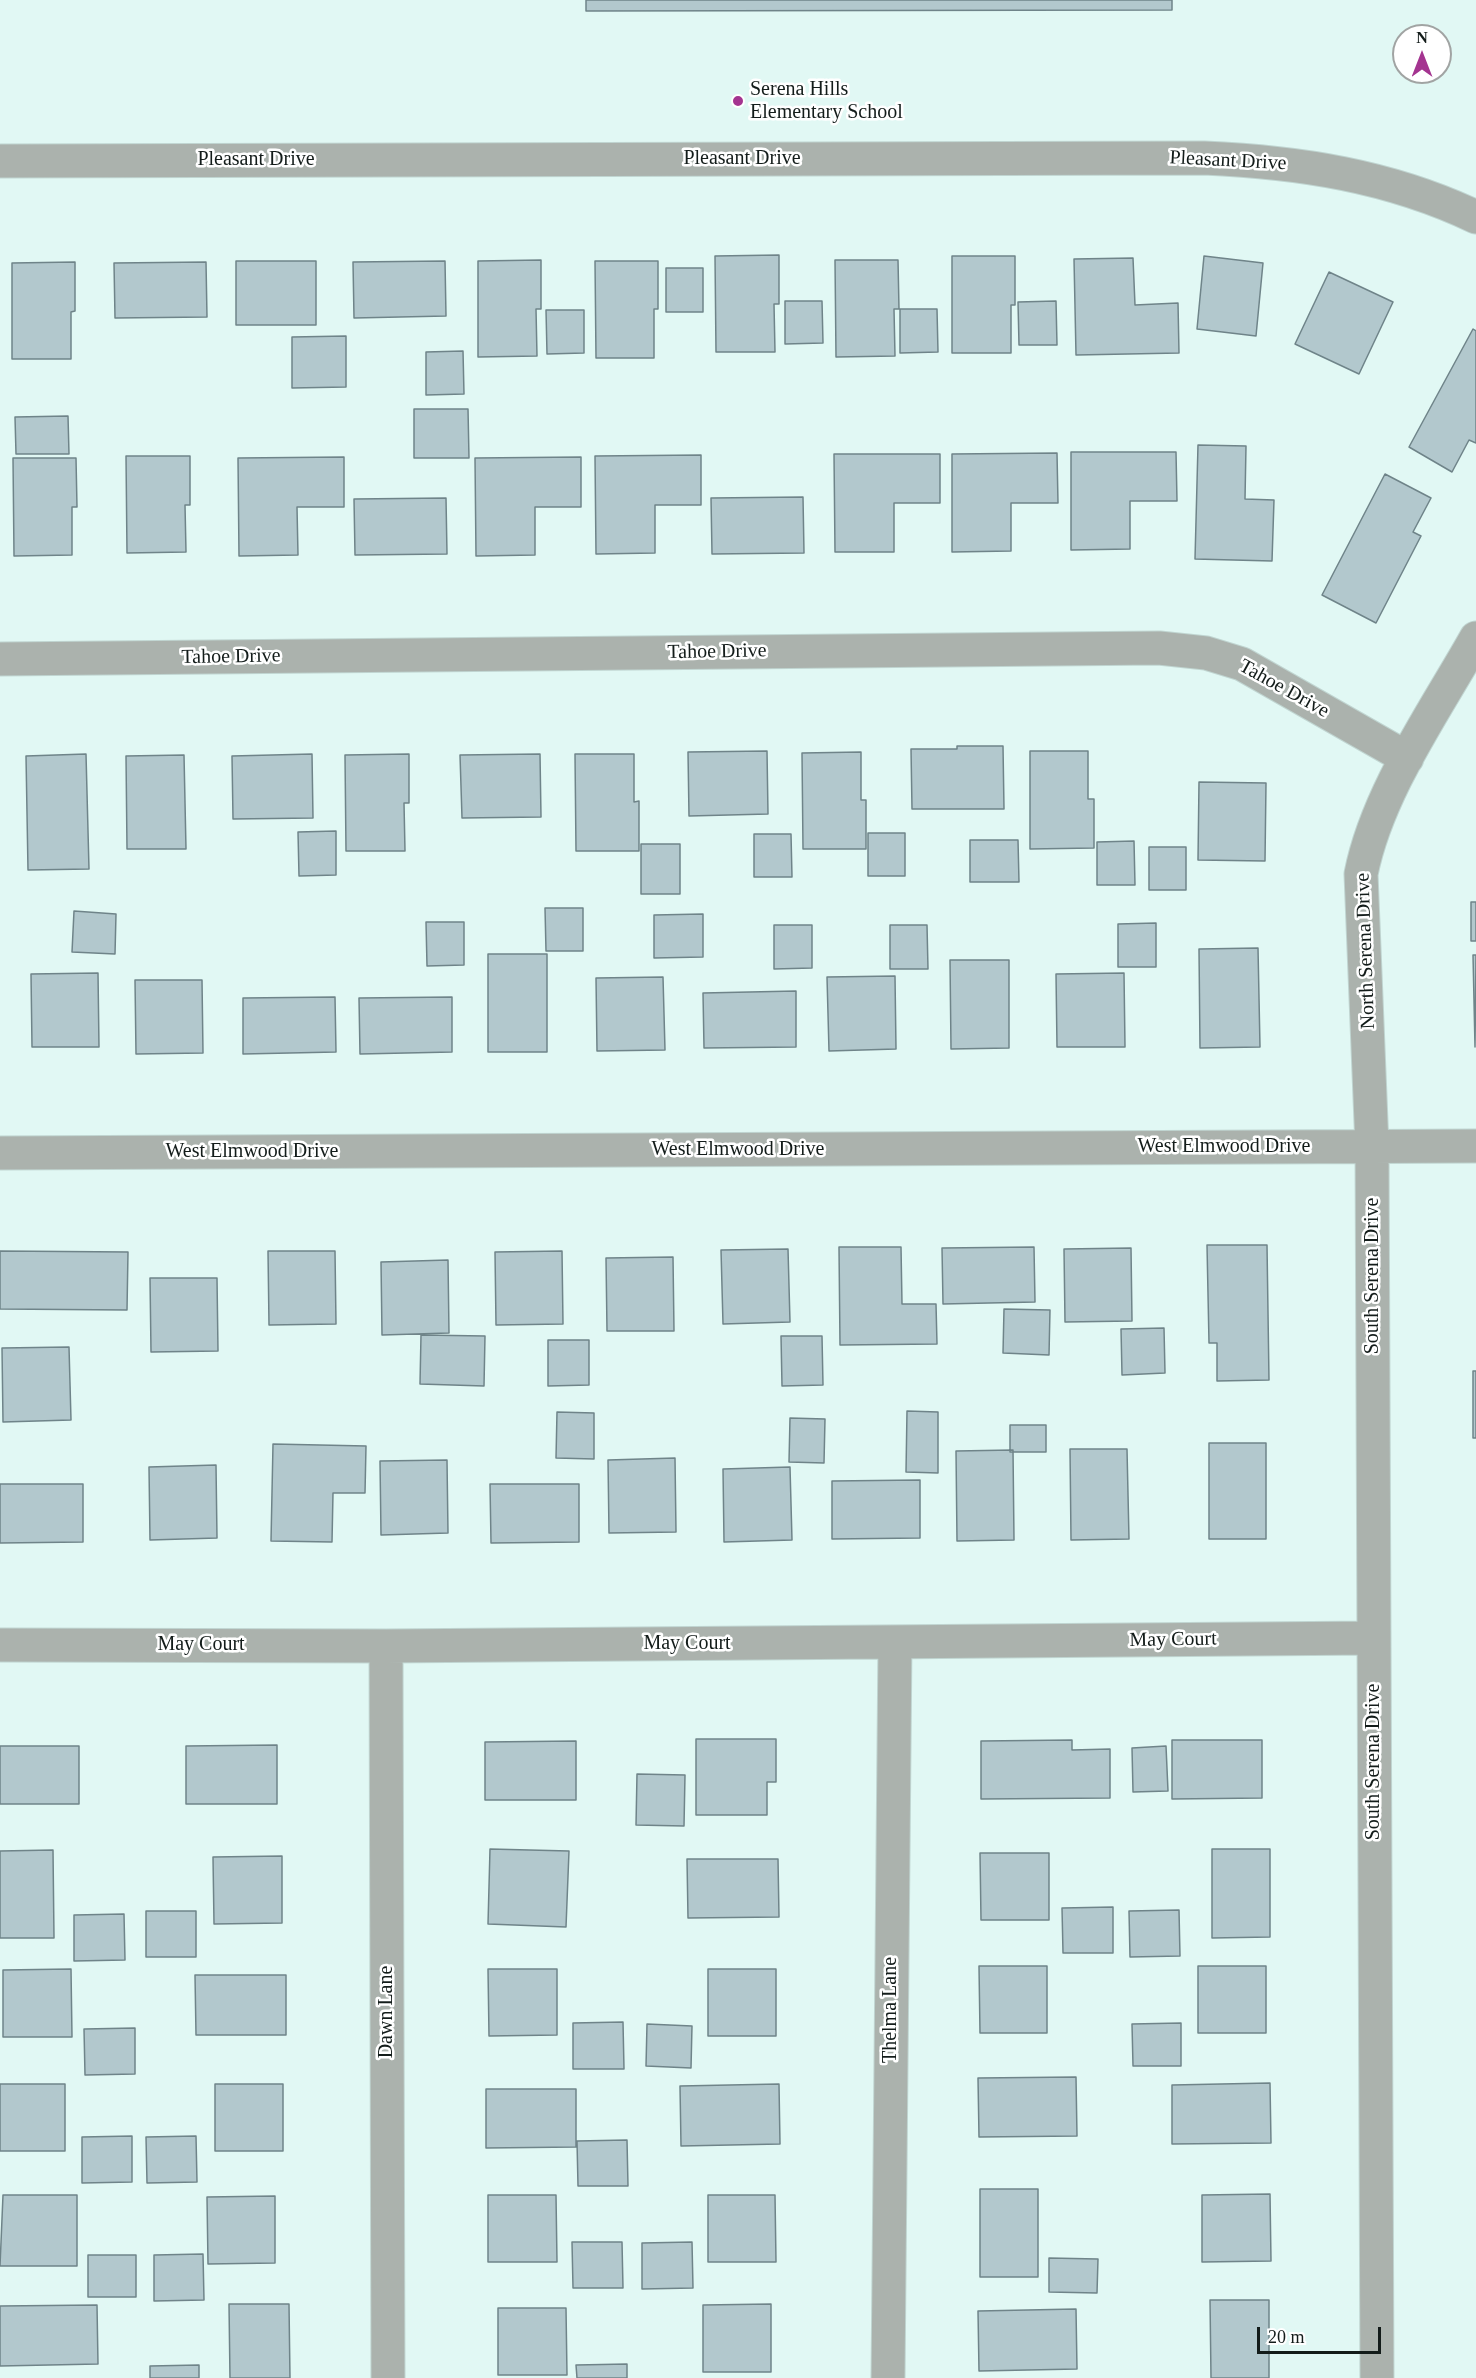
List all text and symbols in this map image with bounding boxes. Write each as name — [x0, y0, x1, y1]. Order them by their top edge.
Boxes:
north arrow — [1392, 24, 1452, 84]
text: N — [1416, 29, 1428, 46]
place label: Serena Hills Elementary School — [750, 78, 903, 125]
marker: Serena Hills Elementary School — [731, 94, 745, 108]
street label: Pleasant Drive — [1169, 146, 1287, 176]
street label: Pleasant Drive — [683, 147, 801, 171]
street label: Pleasant Drive — [197, 148, 315, 172]
street label: Tahoe Drive — [667, 639, 767, 665]
street label: Tahoe Drive — [181, 644, 281, 670]
street label: Tahoe Drive — [1235, 654, 1333, 724]
street label: North Serena Drive — [1351, 872, 1381, 1030]
street label: West Elmwood Drive — [1138, 1135, 1310, 1159]
street label: West Elmwood Drive — [652, 1138, 824, 1162]
street label: West Elmwood Drive — [166, 1140, 338, 1164]
street label: South Serena Drive — [1361, 1198, 1385, 1354]
street label: May Court — [1129, 1627, 1217, 1653]
street label: May Court — [643, 1632, 731, 1656]
street label: May Court — [157, 1633, 245, 1657]
street label: South Serena Drive — [1362, 1684, 1386, 1840]
street label: Thelma Lane — [879, 1957, 903, 2063]
street label: Dawn Lane — [375, 1966, 399, 2058]
scale bar — [1260, 2315, 1384, 2353]
text: 20 m — [1268, 2327, 1305, 2347]

